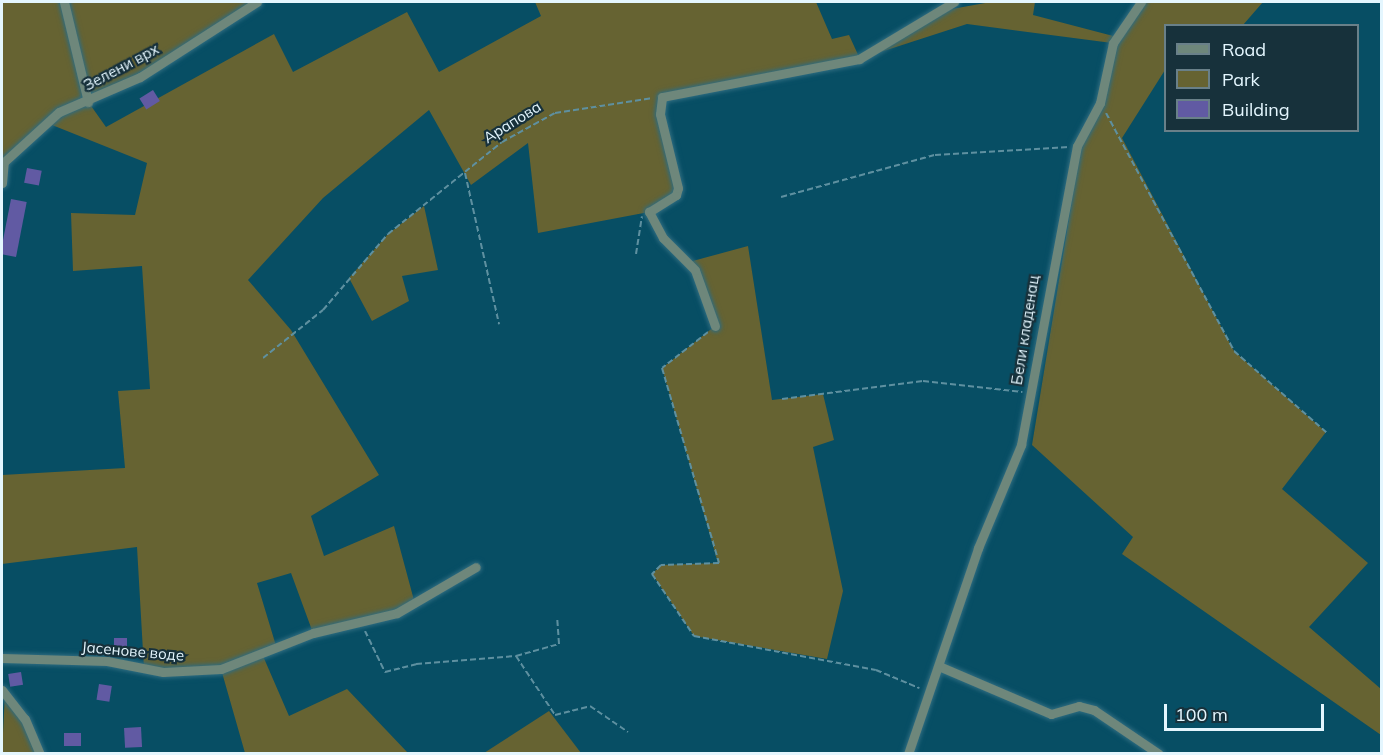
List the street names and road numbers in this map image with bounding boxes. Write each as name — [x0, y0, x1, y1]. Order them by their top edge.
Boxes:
street label: Зелени врх — [80, 40, 162, 94]
street label: Арапова — [480, 97, 544, 147]
street label: Бели кладенац — [1007, 274, 1043, 386]
street label: Јасенове воде — [81, 638, 185, 664]

